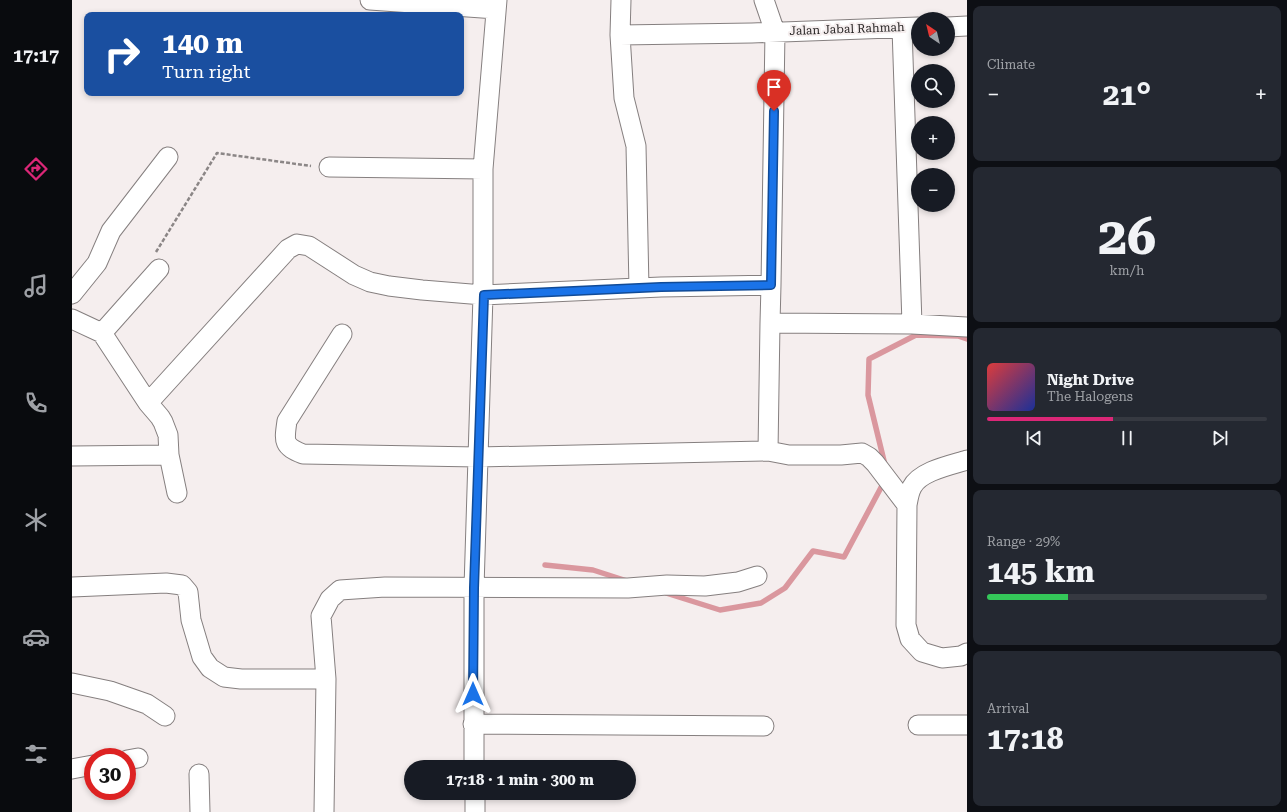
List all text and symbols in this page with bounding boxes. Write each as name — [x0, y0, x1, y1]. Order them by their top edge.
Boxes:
north arrow — [911, 12, 955, 56]
map controls — [911, 12, 955, 212]
street label: Jalan Jabal Rahmah — [789, 20, 905, 38]
text: 140 m — [162, 27, 243, 60]
icon: right — [96, 28, 148, 80]
text: 17:17 — [13, 45, 59, 66]
text: Climate — [987, 57, 1035, 72]
text: Turn right — [162, 61, 250, 82]
button: search — [911, 64, 955, 108]
pin — [757, 70, 791, 111]
icon: arrive — [763, 76, 785, 98]
text: 21° — [1103, 77, 1151, 112]
text: − — [987, 82, 999, 107]
text: + — [1255, 82, 1267, 107]
button: + — [911, 116, 955, 160]
icon: directions — [22, 155, 50, 183]
button: − — [911, 168, 955, 212]
text: 26 — [1098, 206, 1156, 267]
text: km/h — [1110, 263, 1144, 278]
icon: music — [22, 272, 50, 300]
text: Night Drive — [1047, 371, 1134, 389]
icon: phone — [22, 389, 50, 417]
text: The Halogens — [1047, 389, 1133, 404]
icon: previous — [1023, 427, 1045, 449]
icon: pause — [1116, 427, 1138, 449]
icon: next — [1209, 427, 1231, 449]
icon: climate — [22, 506, 50, 534]
text: Range · 29% — [987, 534, 1060, 549]
text: 145 km — [987, 554, 1095, 589]
icon: car — [22, 623, 50, 651]
position arrow — [452, 673, 494, 715]
text: Arrival — [987, 701, 1029, 716]
text: 17:18 — [987, 721, 1064, 756]
icon: filters — [22, 740, 50, 768]
speed limit sign: 30 — [84, 748, 136, 800]
text: 17:18 · 1 min · 300 m — [446, 771, 594, 789]

